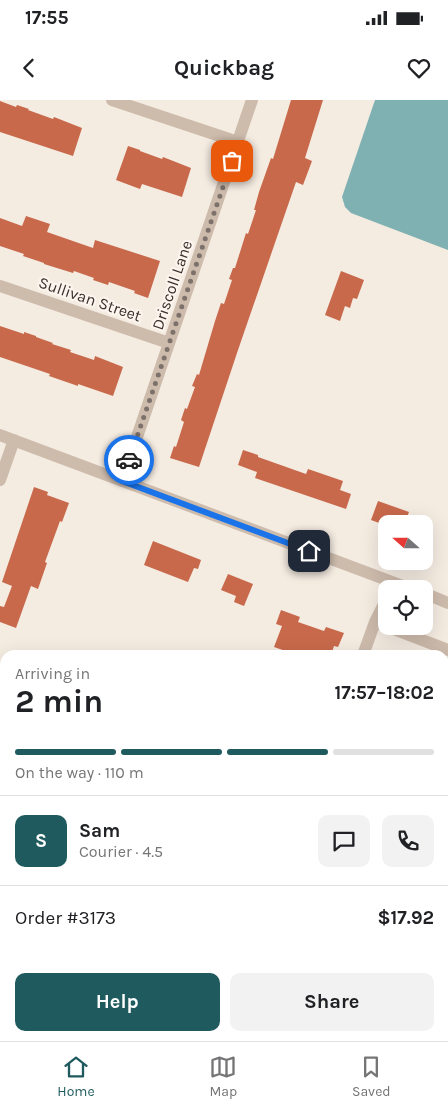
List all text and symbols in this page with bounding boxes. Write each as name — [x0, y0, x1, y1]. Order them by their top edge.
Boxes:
text: 17:55 — [25, 7, 68, 29]
icon: back — [15, 54, 43, 82]
icon: heart — [405, 54, 433, 82]
text: Quickbag — [174, 55, 274, 81]
pin — [211, 140, 253, 182]
icon: bag — [218, 147, 246, 175]
street label: Driscoll Lane — [148, 238, 196, 332]
street label: Sullivan Street — [36, 273, 144, 325]
courier — [104, 435, 154, 485]
icon: car — [115, 446, 143, 474]
north arrow — [378, 515, 432, 570]
map controls — [378, 515, 433, 635]
pin — [288, 530, 330, 572]
icon: home — [295, 537, 323, 565]
button: locate — [378, 580, 433, 635]
text: Arriving in — [15, 664, 90, 683]
text: 17:57–18:02 — [334, 682, 434, 704]
text: 2 min — [15, 683, 103, 720]
text: On the way · 110 m — [15, 763, 144, 782]
button: chat — [318, 815, 370, 867]
button: phone — [382, 815, 434, 867]
text: Sam — [79, 820, 120, 842]
text: S — [35, 830, 47, 852]
text: Courier · 4.5 — [79, 842, 163, 861]
text: Order #3173 — [15, 907, 116, 929]
text: $17.92 — [378, 907, 434, 929]
button: Help — [15, 973, 220, 1031]
button: Share — [230, 973, 434, 1031]
tab: Home — [57, 1053, 95, 1100]
tab: Map — [209, 1053, 237, 1100]
tab: Saved — [352, 1053, 391, 1100]

